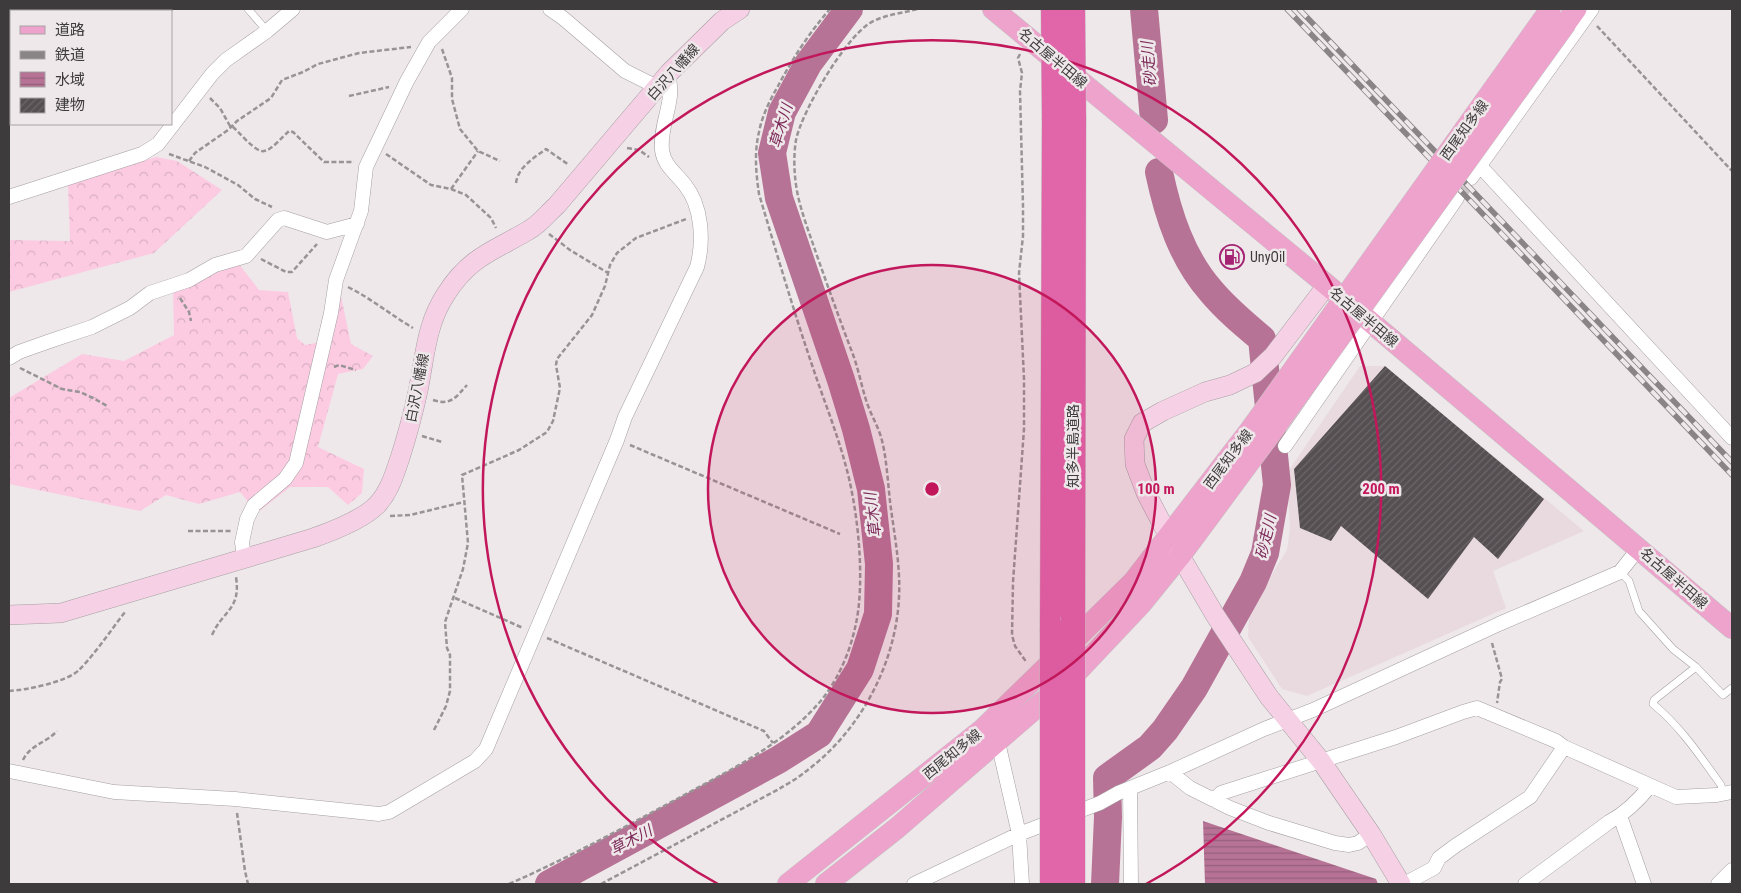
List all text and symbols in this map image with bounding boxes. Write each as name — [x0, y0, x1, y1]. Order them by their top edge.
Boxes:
legend — [10, 10, 172, 125]
text: 道路 — [55, 21, 85, 39]
street label: 名古屋半田線 — [1016, 25, 1090, 91]
water label: 砂走川 — [1138, 39, 1160, 87]
street label: 白沢八幡線 — [644, 41, 702, 103]
text: 鉄道 — [55, 46, 85, 64]
text: 水域 — [55, 71, 85, 89]
text: 建物 — [55, 96, 85, 114]
street label: 西尾知多線 — [1437, 97, 1491, 163]
water label: 草木川 — [766, 100, 797, 150]
fuel station icon: UnyOil — [1219, 244, 1245, 270]
place label: UnyOil — [1250, 249, 1285, 265]
street label: 名古屋半田線 — [1327, 284, 1401, 350]
street label: 白沢八幡線 — [402, 352, 432, 424]
street label: 知多半島道路 — [1065, 404, 1081, 488]
street label: 西尾知多線 — [1201, 426, 1255, 492]
centre of rings — [923, 480, 941, 498]
text: 100 m — [1137, 480, 1175, 498]
text: 200 m — [1362, 480, 1400, 498]
water label: 草木川 — [861, 490, 885, 538]
water label: 砂走川 — [1252, 511, 1280, 561]
street label: 名古屋半田線 — [1637, 544, 1711, 612]
street label: 西尾知多線 — [920, 726, 984, 782]
water label: 草木川 — [607, 821, 657, 859]

